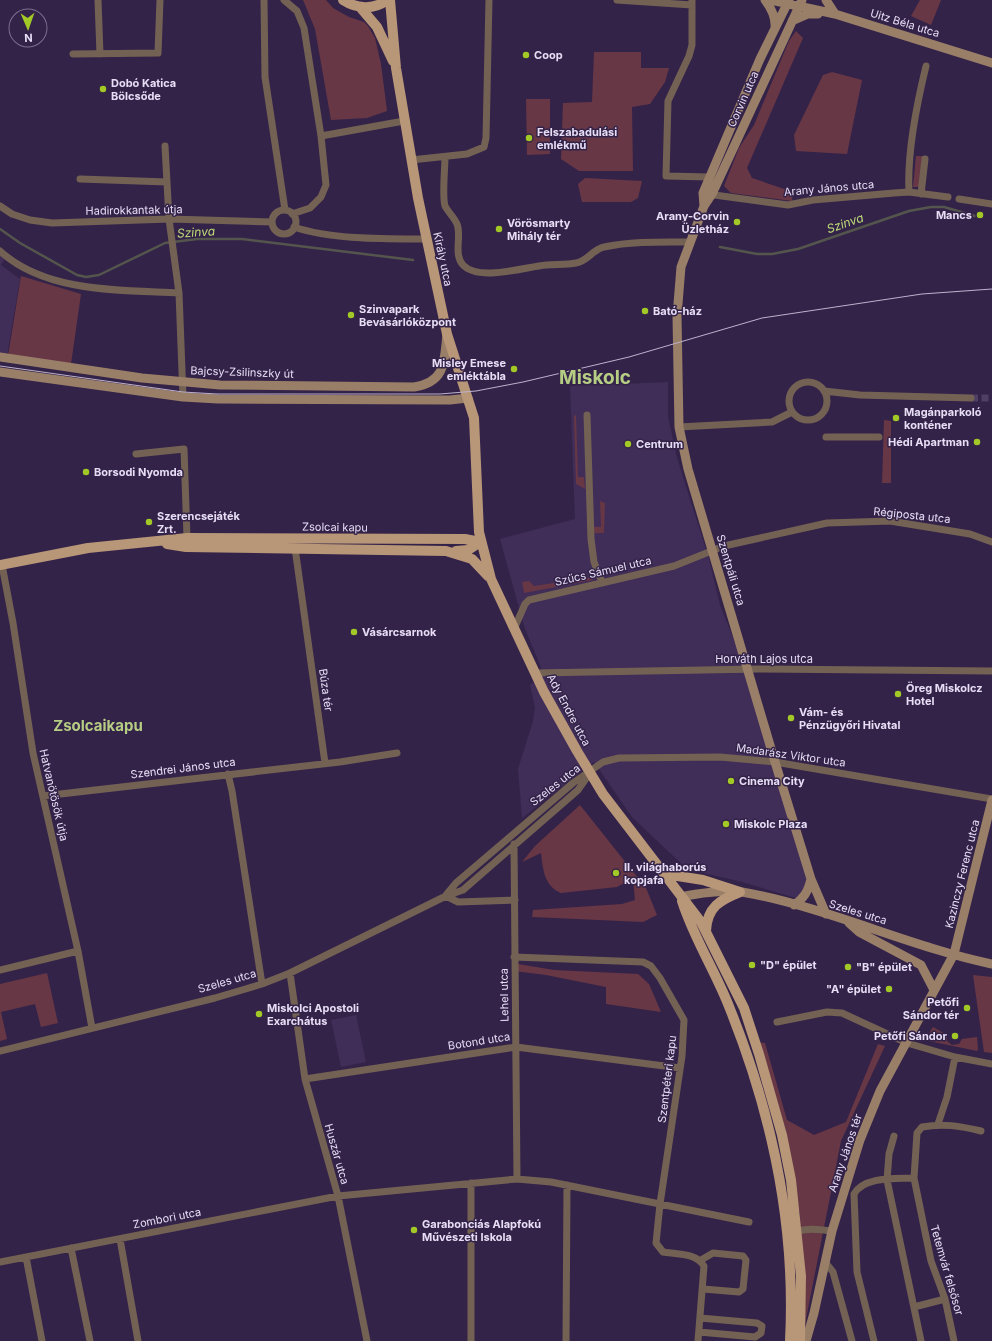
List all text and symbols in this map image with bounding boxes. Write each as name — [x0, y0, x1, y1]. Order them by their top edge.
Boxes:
street label: Uitz Béla utca — [869, 6, 941, 40]
north arrow — [8, 8, 48, 48]
text: N — [24, 31, 33, 45]
place label: Coop — [534, 48, 563, 62]
marker: Coop — [521, 50, 531, 60]
street label: Corvin utca — [724, 69, 762, 129]
place label: Dobó Katica Bölcsőde — [111, 76, 176, 103]
marker: Dobó Katica Bölcsőde — [98, 84, 108, 94]
place label: Felszabadulási emlékmű — [537, 125, 617, 152]
marker: Felszabadulási emlékmű — [524, 133, 534, 143]
street label: Arany János utca — [783, 177, 875, 199]
street label: Hadirokkantak útja — [85, 202, 183, 218]
place label: Mancs — [936, 208, 972, 222]
place label: Arany-Corvin Üzletház — [656, 209, 729, 236]
water label: Szinva — [825, 210, 865, 236]
marker: Mancs — [975, 210, 985, 220]
place label: Vörösmarty Mihály tér — [507, 216, 571, 243]
marker: Arany-Corvin Üzletház — [732, 217, 742, 227]
water label: Szinva — [177, 223, 215, 241]
marker: Vörösmarty Mihály tér — [494, 224, 504, 234]
street label: Király utca — [430, 231, 456, 287]
place label: Szinvapark Bevásárlóközpont — [359, 302, 456, 329]
place label: Bató-ház — [653, 304, 702, 318]
marker: Bató-ház — [640, 306, 650, 316]
marker: Szinvapark Bevásárlóközpont — [346, 310, 356, 320]
place label: Misley Emese emléktábla — [432, 356, 506, 383]
street label: Bajcsy-Zsilinszky út — [190, 363, 294, 381]
marker: Misley Emese emléktábla — [509, 364, 519, 374]
district label: Miskolc — [559, 366, 631, 389]
place label: Magánparkoló konténer — [904, 405, 982, 432]
marker: Magánparkoló konténer — [891, 413, 901, 423]
place label: Hédi Apartman — [888, 435, 969, 449]
place label: Centrum — [636, 437, 683, 451]
marker: Hédi Apartman — [972, 437, 982, 447]
marker: Centrum — [623, 439, 633, 449]
place label: Borsodi Nyomda — [94, 465, 183, 479]
marker: Borsodi Nyomda — [81, 467, 91, 477]
street label: Régiposta utca — [873, 504, 951, 526]
place label: Szerencsejáték Zrt. — [157, 509, 240, 536]
marker: Szerencsejáték Zrt. — [144, 517, 154, 527]
street label: Zsolcai kapu — [302, 519, 368, 535]
street label: Szentpáli utca — [714, 533, 748, 607]
street label: Szűcs Sámuel utca — [553, 553, 653, 589]
place label: Vásárcsarnok — [362, 625, 437, 639]
marker: Vásárcsarnok — [349, 627, 359, 637]
street label: Horváth Lajos utca — [715, 652, 813, 666]
street label: Búza tér — [316, 668, 336, 712]
street label: Ady Endre utca — [544, 672, 594, 748]
place label: Öreg Miskolcz Hotel — [906, 681, 983, 708]
marker: Öreg Miskolcz Hotel — [893, 689, 903, 699]
place label: Vám- és Pénzügyőri Hivatal — [799, 705, 900, 732]
marker: Vám- és Pénzügyőri Hivatal — [786, 713, 796, 723]
district label: Zsolcaikapu — [53, 716, 143, 735]
street label: Madarász Viktor utca — [735, 740, 847, 770]
street label: Hatvanötösök útja — [37, 748, 71, 842]
street label: Szendrei János utca — [130, 755, 236, 781]
street label: Szeles utca — [527, 761, 583, 809]
place label: Cinema City — [739, 774, 805, 788]
marker: Cinema City — [726, 776, 736, 786]
place label: Miskolc Plaza — [734, 817, 808, 831]
street label: Kazinczy Ferenc utca — [942, 818, 982, 930]
marker: Miskolc Plaza — [721, 819, 731, 829]
place label: II. világhaborús kopjafa — [624, 860, 706, 887]
marker: II. világhaborús kopjafa — [611, 868, 621, 878]
street label: Szeles utca — [827, 897, 889, 927]
place label: "D" épület — [760, 958, 817, 972]
marker: "D" épület — [747, 960, 757, 970]
place label: "B" épület — [856, 960, 912, 974]
marker: "B" épület — [843, 962, 853, 972]
street label: Szeles utca — [196, 966, 258, 996]
street label: Lehel utca — [497, 968, 511, 1022]
place label: "A" épület — [826, 982, 881, 996]
marker: "A" épület — [884, 984, 894, 994]
place label: Petőfi Sándor tér — [903, 995, 960, 1022]
place label: Miskolci Apostoli Exarchátus — [267, 1001, 359, 1028]
marker: Petőfi Sándor tér — [962, 1003, 972, 1013]
marker: Miskolci Apostoli Exarchátus — [254, 1009, 264, 1019]
street label: Botond utca — [447, 1029, 511, 1053]
place label: Petőfi Sándor — [874, 1029, 948, 1043]
marker: Petőfi Sándor — [950, 1031, 960, 1041]
street label: Szentpéteri kapu — [655, 1034, 679, 1124]
street label: Arany János tér — [825, 1112, 865, 1194]
street label: Huszár utca — [322, 1122, 352, 1186]
street label: Zombori utca — [132, 1205, 202, 1231]
place label: Garabonciás Alapfokú Művészeti Iskola — [422, 1217, 541, 1244]
street label: Tetemvár felsősor — [927, 1223, 967, 1317]
marker: Garabonciás Alapfokú Művészeti Iskola — [409, 1225, 419, 1235]

